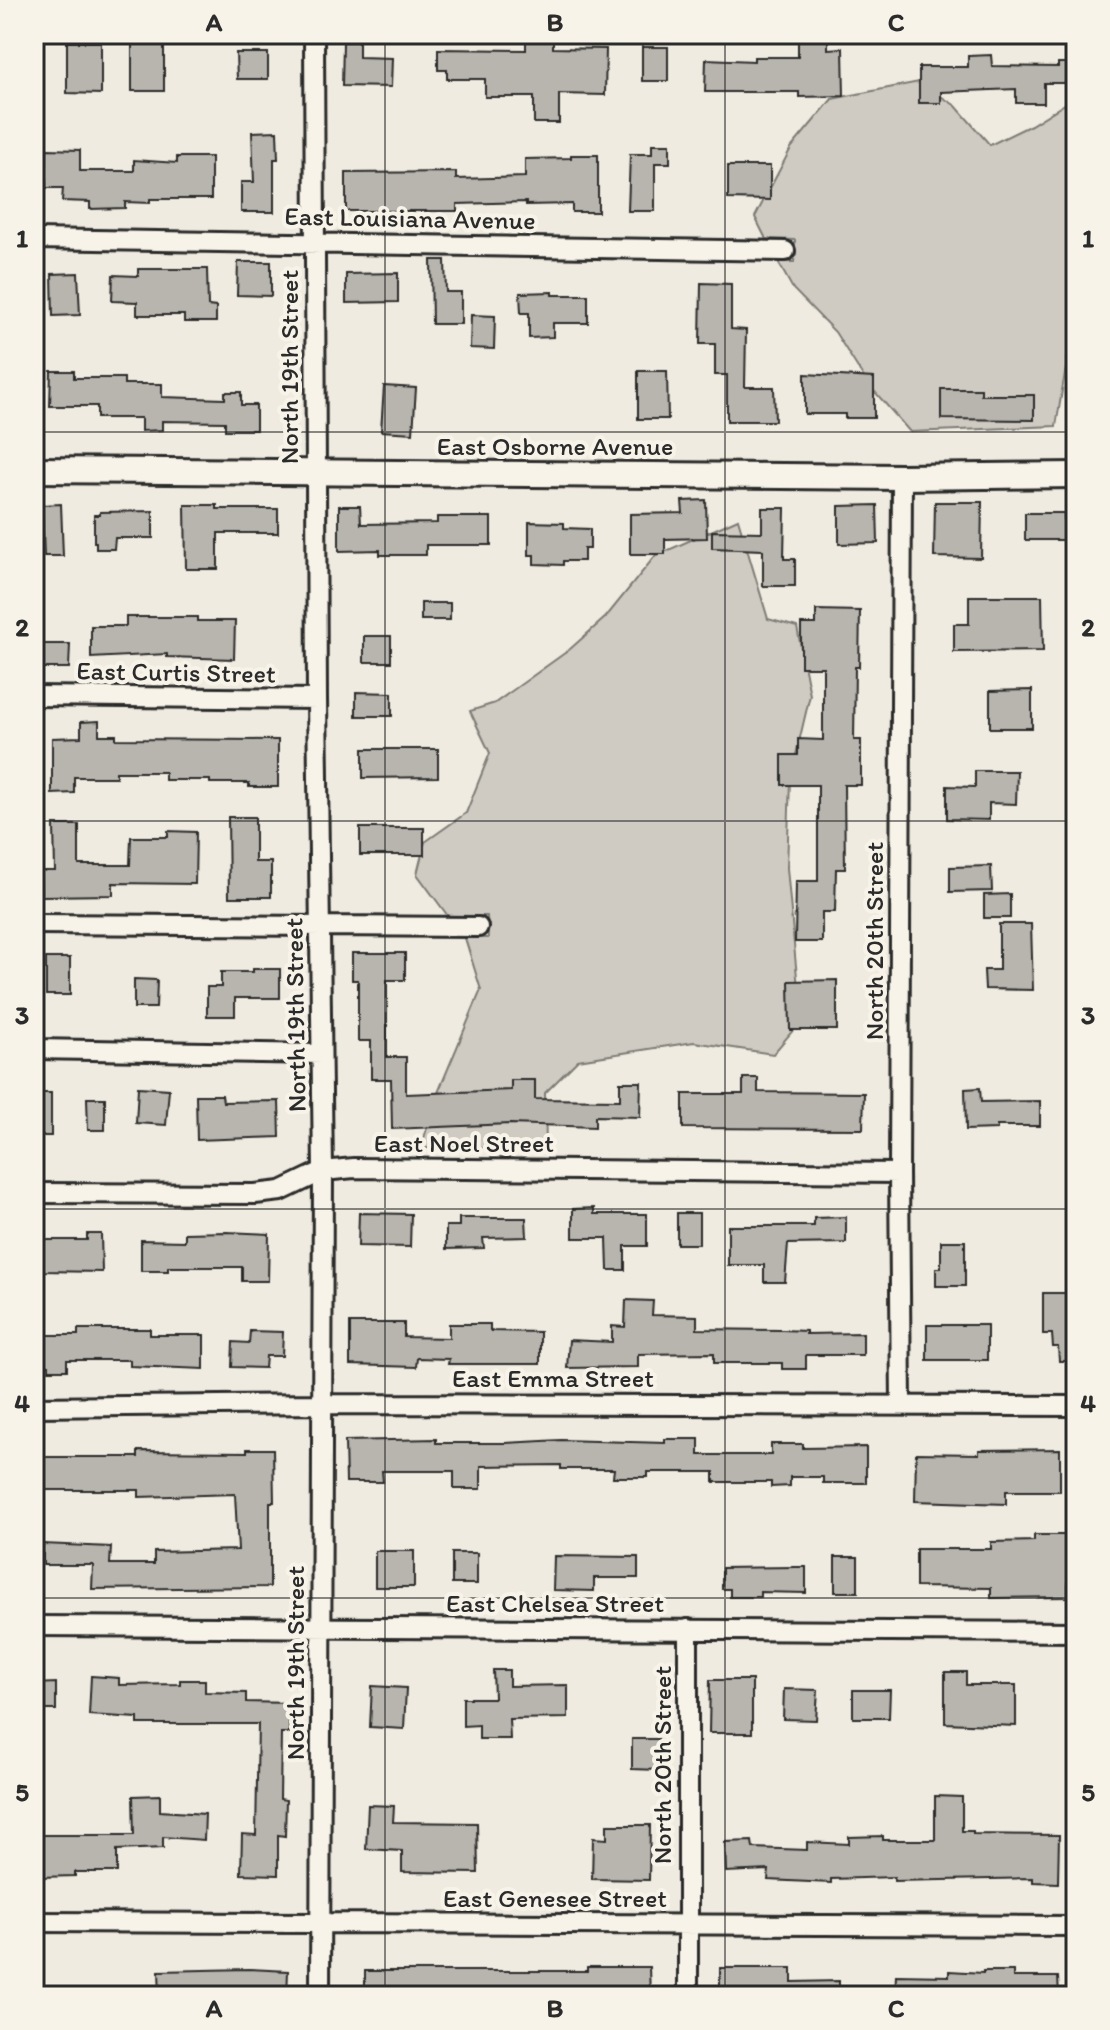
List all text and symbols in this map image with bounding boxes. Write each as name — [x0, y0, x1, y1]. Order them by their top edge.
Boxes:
text: A — [205, 6, 223, 38]
text: B — [547, 6, 564, 38]
text: C — [888, 6, 905, 38]
street label: East Louisiana Avenue — [284, 200, 536, 236]
text: 1 — [16, 222, 28, 254]
text: 1 — [1082, 222, 1094, 254]
street label: North 19th Street — [273, 270, 305, 464]
street label: East Osborne Avenue — [437, 430, 673, 462]
text: 2 — [15, 611, 29, 643]
text: 2 — [1081, 611, 1095, 643]
street label: East Curtis Street — [76, 654, 276, 690]
street label: North 20th Street — [858, 842, 890, 1040]
street label: North 19th Street — [277, 917, 313, 1112]
text: 3 — [15, 999, 29, 1031]
text: 3 — [1081, 999, 1095, 1031]
street label: East Noel Street — [374, 1127, 554, 1159]
street label: East Emma Street — [452, 1362, 654, 1394]
text: 4 — [14, 1387, 30, 1419]
text: 4 — [1080, 1387, 1096, 1419]
street label: North 19th Street — [279, 1566, 311, 1760]
street label: East Chelsea Street — [446, 1587, 664, 1619]
street label: North 20th Street — [646, 1666, 678, 1864]
text: 5 — [15, 1776, 29, 1808]
text: 5 — [1081, 1776, 1095, 1808]
street label: East Genesee Street — [443, 1882, 667, 1914]
text: A — [205, 1992, 223, 2024]
text: B — [547, 1992, 564, 2024]
text: C — [888, 1992, 905, 2024]

